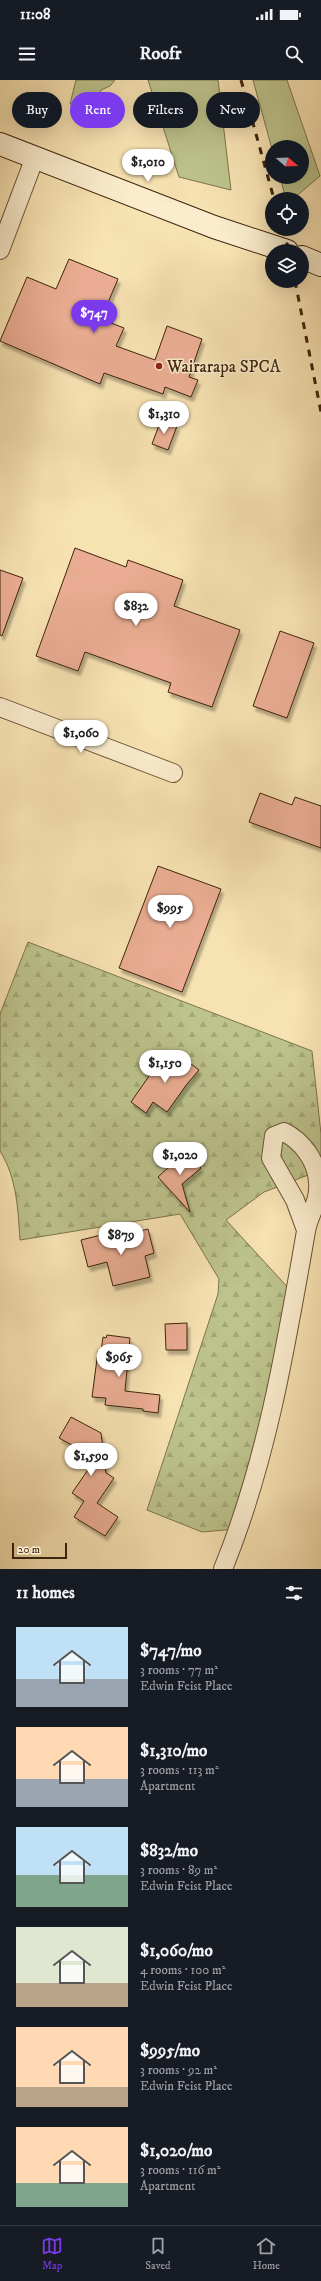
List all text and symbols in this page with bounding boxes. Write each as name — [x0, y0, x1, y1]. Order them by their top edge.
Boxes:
text: 11:08 — [20, 5, 51, 24]
icon: menu — [16, 43, 38, 65]
text: Roofr — [140, 43, 181, 65]
icon: search — [283, 43, 305, 65]
chip: Buy — [12, 92, 62, 128]
chip: Rent — [70, 92, 125, 128]
chip: Filters — [133, 92, 198, 128]
chip: New — [206, 92, 260, 128]
north arrow — [265, 140, 309, 184]
map controls — [265, 140, 309, 288]
pin: $1,010 — [115, 149, 181, 183]
text: $1,010 — [131, 154, 165, 170]
button: locate — [265, 192, 309, 236]
button: layers — [265, 244, 309, 288]
pin: $747 — [70, 300, 118, 334]
text: $747 — [80, 305, 108, 321]
place label: Wairarapa SPCA — [166, 356, 281, 378]
marker: Wairarapa SPCA — [154, 361, 164, 371]
pin: $1,310 — [131, 401, 197, 435]
text: $1,310 — [148, 406, 180, 422]
pin: $832 — [112, 593, 160, 627]
text: $832 — [124, 598, 148, 614]
pin: $1,060 — [48, 720, 114, 754]
text: $1,060 — [63, 725, 99, 741]
pin: $995 — [146, 895, 194, 929]
text: $995 — [157, 900, 183, 916]
pin: $1,150 — [132, 1050, 198, 1084]
text: $1,150 — [148, 1055, 182, 1071]
pin: $1,020 — [147, 1142, 213, 1176]
text: $1,020 — [162, 1147, 198, 1163]
pin: $879 — [97, 1222, 145, 1256]
text: $879 — [108, 1227, 134, 1243]
pin: $965 — [95, 1344, 143, 1378]
text: $965 — [106, 1349, 132, 1365]
pin: $1,590 — [58, 1443, 124, 1477]
text: $1,590 — [73, 1448, 109, 1464]
scale bar — [12, 1541, 67, 1560]
text: 20 m — [18, 1543, 40, 1557]
text: 11 homes — [16, 1582, 75, 1604]
icon: filters — [283, 1582, 305, 1604]
text: $747/mo — [140, 1640, 202, 1662]
icon: home — [48, 1643, 96, 1691]
text: 3 rooms · 77 m² — [140, 1662, 218, 1678]
text: Edwin Feist Place — [140, 1678, 232, 1694]
text: $1,310/mo — [140, 1740, 207, 1762]
icon: home — [48, 1743, 96, 1791]
text: 3 rooms · 113 m² — [140, 1762, 219, 1778]
text: Apartment — [140, 1778, 195, 1794]
text: $832/mo — [140, 1840, 198, 1862]
icon: home — [48, 1843, 96, 1891]
text: 3 rooms · 89 m² — [140, 1862, 217, 1878]
text: Edwin Feist Place — [140, 1878, 232, 1894]
text: $1,060/mo — [140, 1940, 213, 1962]
icon: home — [48, 1943, 96, 1991]
text: 4 rooms · 100 m² — [140, 1962, 226, 1978]
text: Edwin Feist Place — [140, 1978, 232, 1994]
text: $995/mo — [140, 2040, 200, 2062]
icon: home — [48, 2043, 96, 2091]
text: 3 rooms · 92 m² — [140, 2062, 217, 2078]
text: Edwin Feist Place — [140, 2078, 232, 2094]
text: $1,020/mo — [140, 2140, 212, 2162]
icon: home — [48, 2143, 96, 2191]
text: 3 rooms · 116 m² — [140, 2162, 221, 2178]
text: Apartment — [140, 2178, 195, 2194]
tab: Map — [41, 2235, 63, 2273]
tab: Saved — [145, 2235, 171, 2273]
tab: Home — [253, 2235, 280, 2273]

